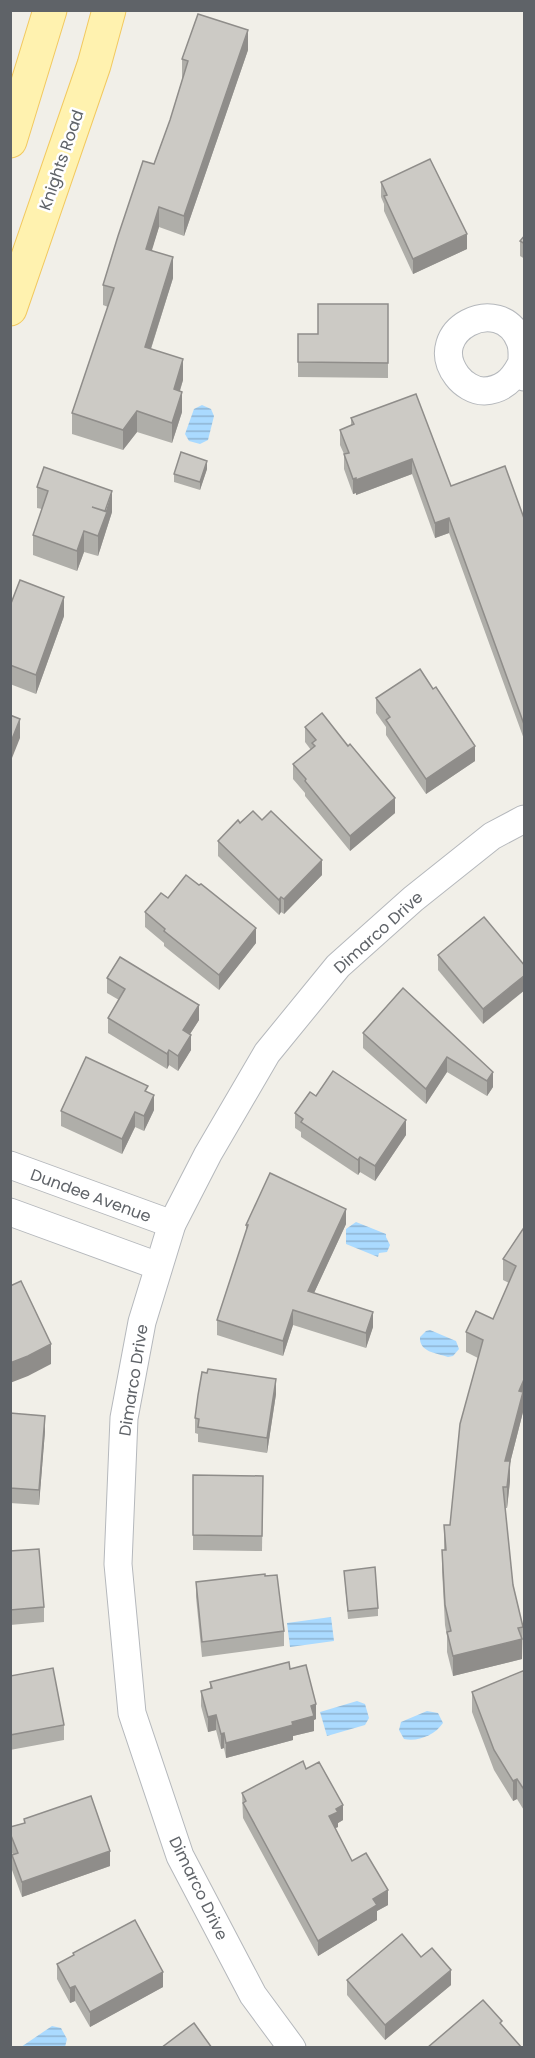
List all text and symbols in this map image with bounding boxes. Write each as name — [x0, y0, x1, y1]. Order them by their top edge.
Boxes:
street label: Knights Road — [34, 107, 89, 213]
street label: Dimarco Drive — [329, 886, 428, 979]
street label: Dundee Avenue — [27, 1163, 154, 1228]
street label: Dimarco Drive — [113, 1322, 154, 1438]
street label: Dimarco Drive — [163, 1832, 234, 1944]

